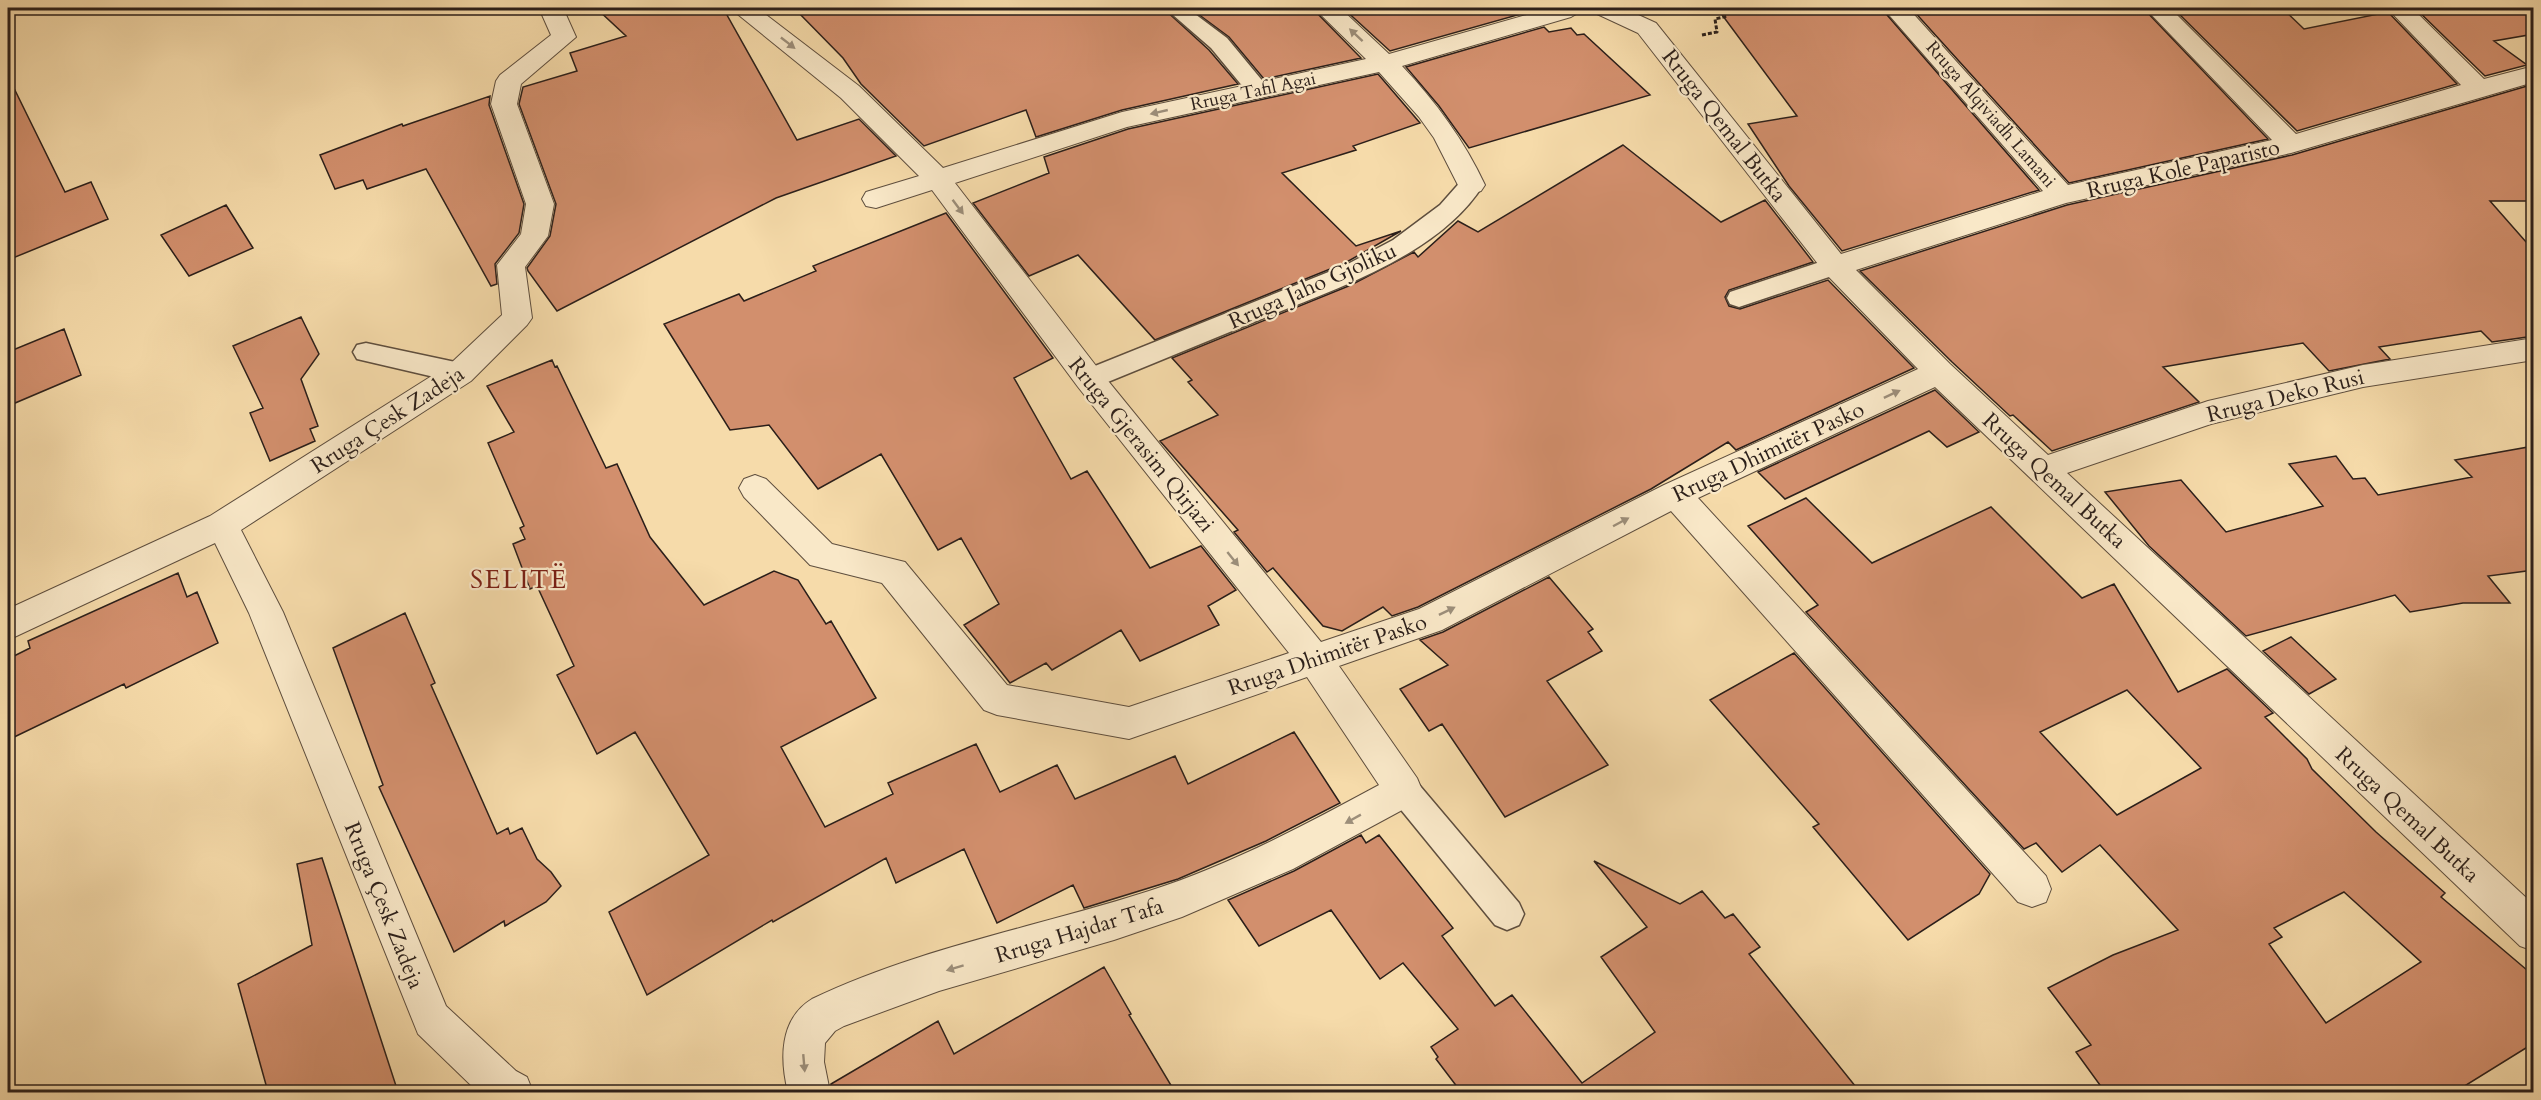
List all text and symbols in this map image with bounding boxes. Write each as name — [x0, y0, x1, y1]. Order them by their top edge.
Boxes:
one-way arrow — [1348, 28, 1363, 42]
street label: Rruga Alqiviadh Lamani — [1920, 36, 2061, 193]
one-way arrow — [780, 37, 795, 49]
street label: Rruga Qemal Butka — [1655, 43, 1794, 209]
street label: Rruga Tafil Agai — [1188, 66, 1318, 117]
one-way arrow — [1150, 107, 1169, 117]
street label: Rruga Kole Paparisto — [2084, 132, 2283, 206]
one-way arrow — [952, 199, 964, 214]
street label: Rruga Jaho Gjoliku — [1224, 235, 1401, 336]
street label: Rruga Gjerasim Qirjazi — [1061, 351, 1221, 538]
street label: Rruga Çesk Zadeja — [305, 359, 471, 481]
street label: Rruga Deko Rusi — [2203, 362, 2367, 430]
one-way arrow — [1883, 388, 1901, 398]
street label: Rruga Dhimitër Pasko — [1668, 394, 1869, 510]
street label: Rruga Qemal Butka — [1976, 406, 2133, 556]
one-way arrow — [1613, 517, 1630, 527]
one-way arrow — [1227, 551, 1240, 567]
district label: SELITË — [470, 562, 568, 597]
one-way arrow — [1439, 606, 1456, 616]
street label: Rruga Dhimitër Pasko — [1224, 607, 1431, 703]
street label: Rruga Qemal Butka — [2329, 740, 2486, 890]
one-way arrow — [1344, 814, 1361, 824]
street label: Rruga Çesk Zadeja — [337, 817, 431, 994]
street label: Rruga Hajdar Tafa — [992, 891, 1167, 971]
one-way arrow — [946, 964, 964, 973]
one-way arrow — [799, 1054, 809, 1073]

